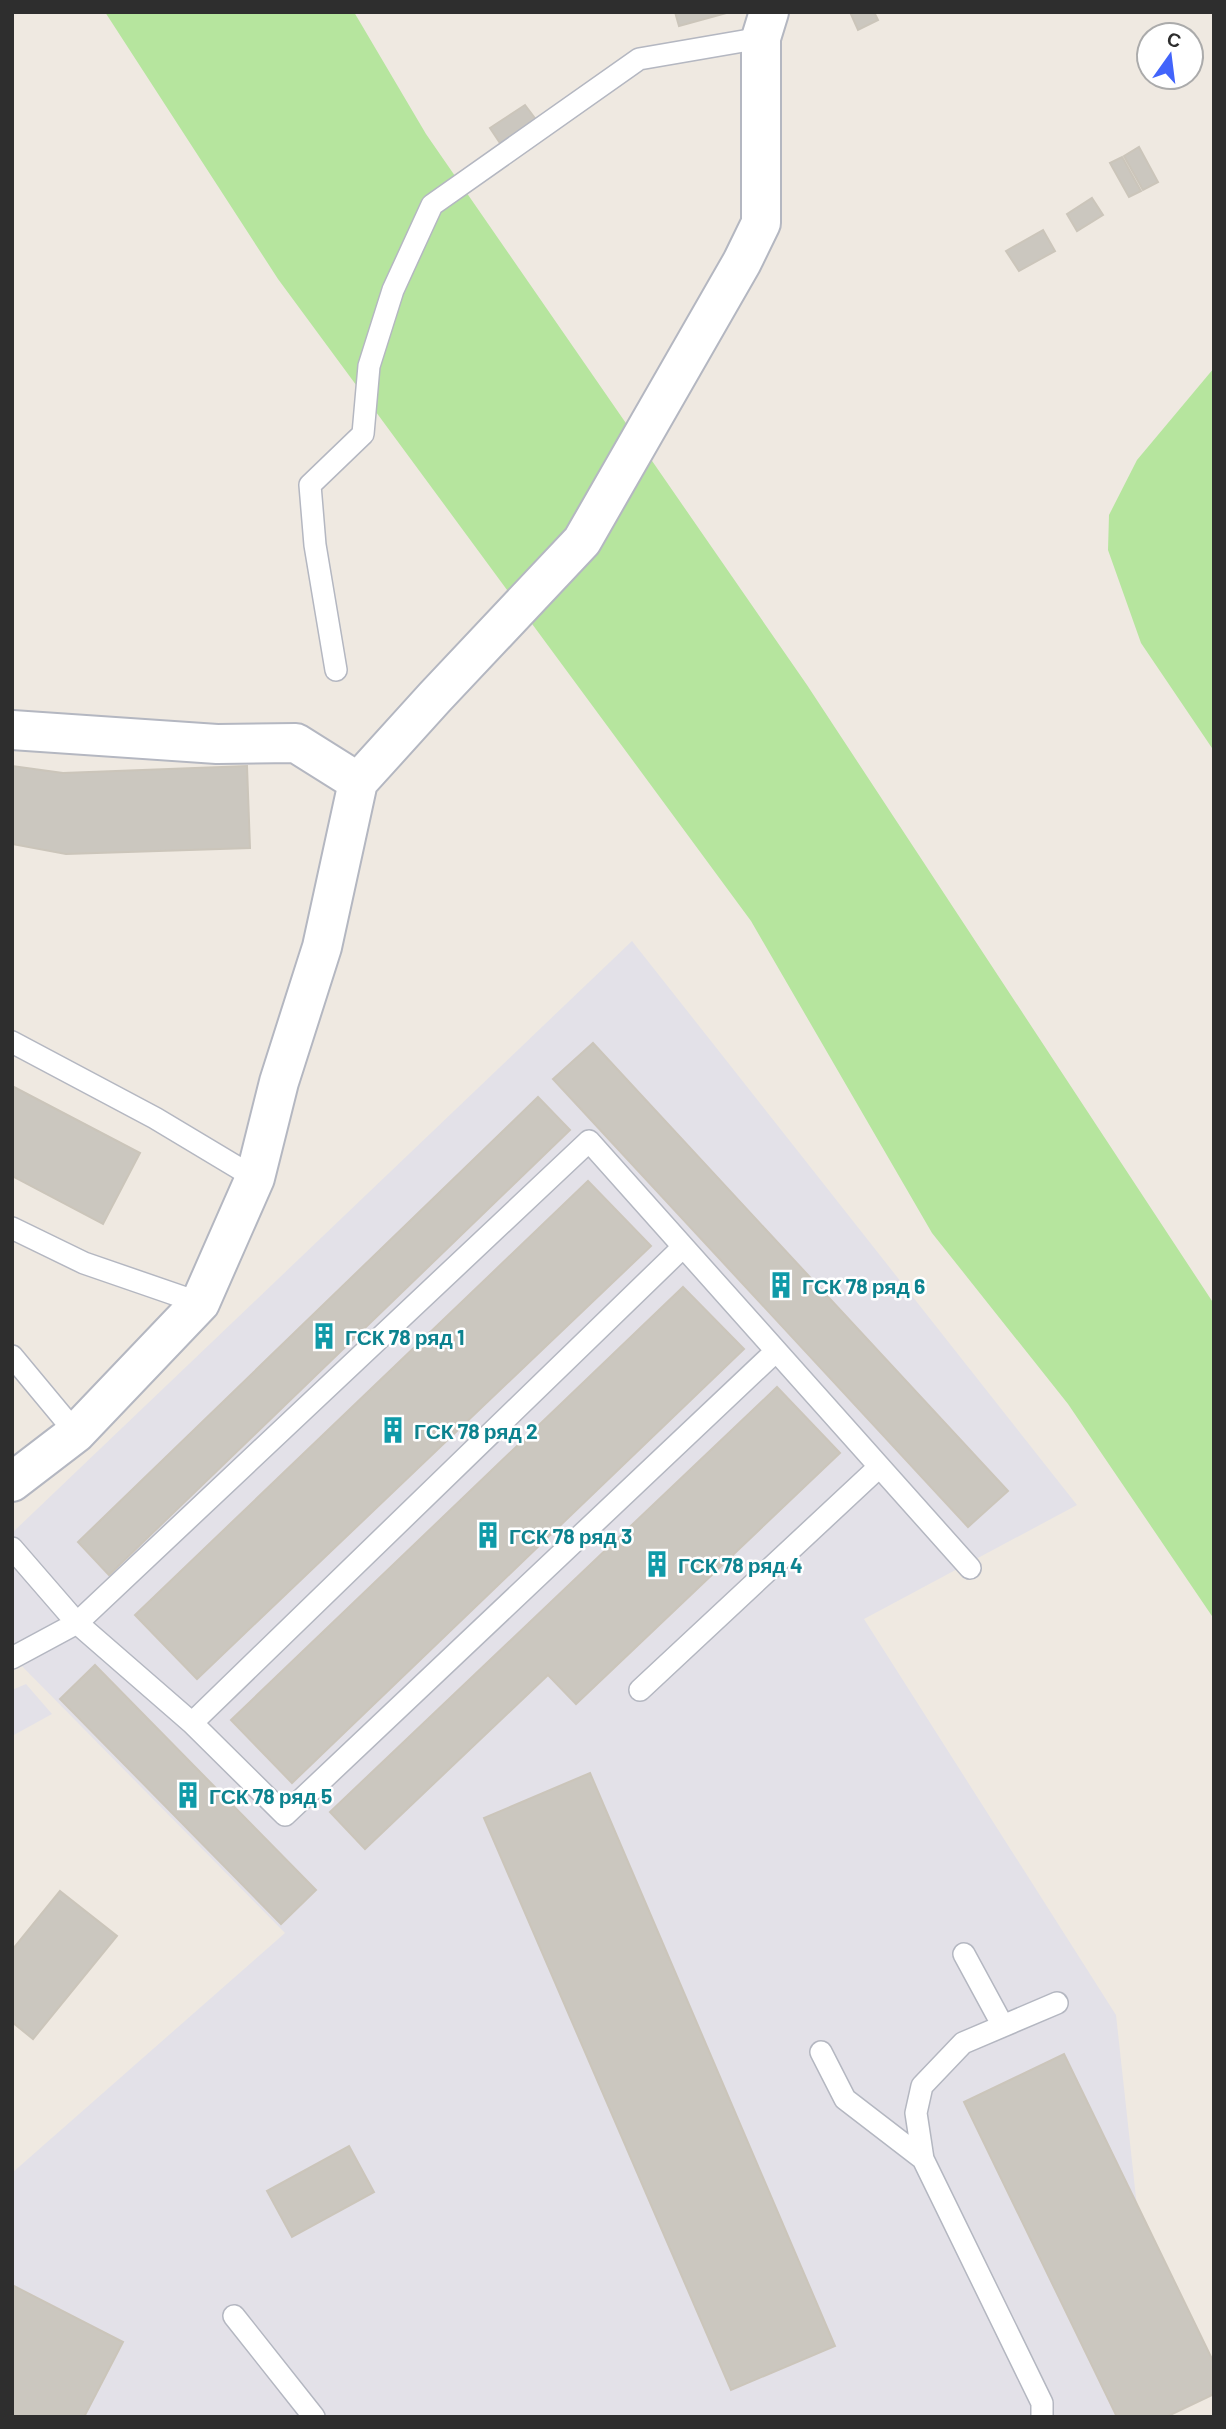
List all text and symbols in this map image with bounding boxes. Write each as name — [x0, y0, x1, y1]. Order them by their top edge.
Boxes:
north arrow — [1135, 21, 1205, 91]
text: С — [1165, 26, 1184, 52]
building icon: ГСК 78 ряд 6 — [766, 1270, 796, 1300]
place label: ГСК 78 ряд 6 — [802, 1273, 925, 1298]
building icon: ГСК 78 ряд 1 — [309, 1321, 339, 1351]
place label: ГСК 78 ряд 1 — [345, 1324, 465, 1349]
building icon: ГСК 78 ряд 2 — [378, 1415, 408, 1445]
place label: ГСК 78 ряд 2 — [414, 1418, 538, 1443]
building icon: ГСК 78 ряд 3 — [473, 1520, 503, 1550]
place label: ГСК 78 ряд 3 — [509, 1523, 632, 1548]
building icon: ГСК 78 ряд 4 — [642, 1549, 672, 1579]
place label: ГСК 78 ряд 4 — [678, 1552, 803, 1577]
building icon: ГСК 78 ряд 5 — [173, 1780, 203, 1810]
place label: ГСК 78 ряд 5 — [209, 1783, 332, 1808]

